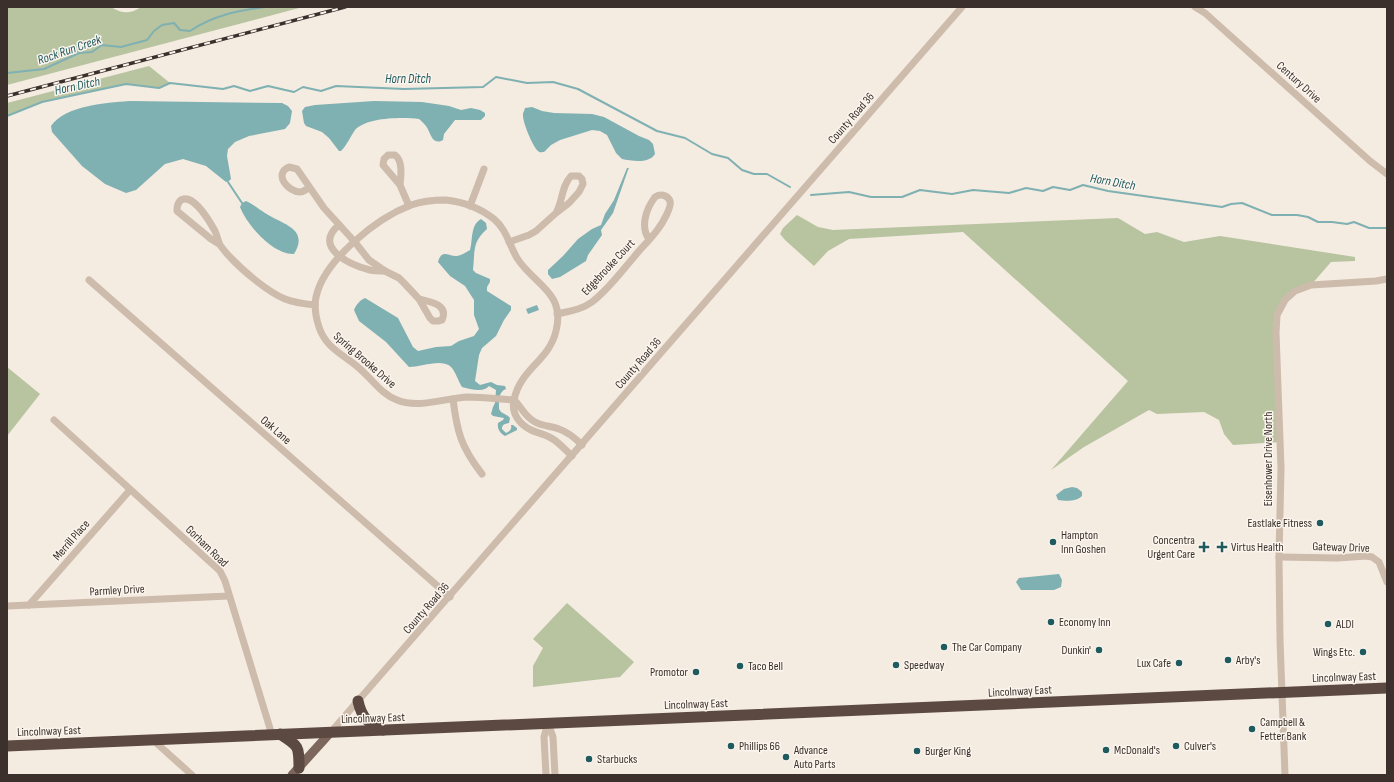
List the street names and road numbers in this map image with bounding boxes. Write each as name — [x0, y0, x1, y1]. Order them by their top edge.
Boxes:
street label: Century Drive — [1273, 58, 1324, 107]
street label: County Road 36 — [825, 90, 878, 147]
street label: Edgebrooke Court — [578, 236, 639, 299]
street label: Spring Brooke Drive — [330, 329, 399, 392]
street label: County Road 36 — [612, 335, 665, 392]
street label: Eisenhower Drive North — [1261, 412, 1276, 506]
street label: Oak Lane — [257, 413, 294, 448]
street label: Merrill Place — [50, 517, 93, 564]
street label: Gorham Road — [182, 522, 231, 570]
street label: Gateway Drive — [1312, 539, 1370, 556]
street label: County Road 36 — [400, 580, 453, 637]
street label: Parmley Drive — [89, 582, 145, 599]
street label: Lincolnway East — [1312, 669, 1377, 686]
street label: Lincolnway East — [988, 682, 1053, 701]
street label: Lincolnway East — [664, 696, 729, 713]
street label: Lincolnway East — [341, 710, 406, 727]
street label: Lincolnway East — [17, 723, 82, 740]

